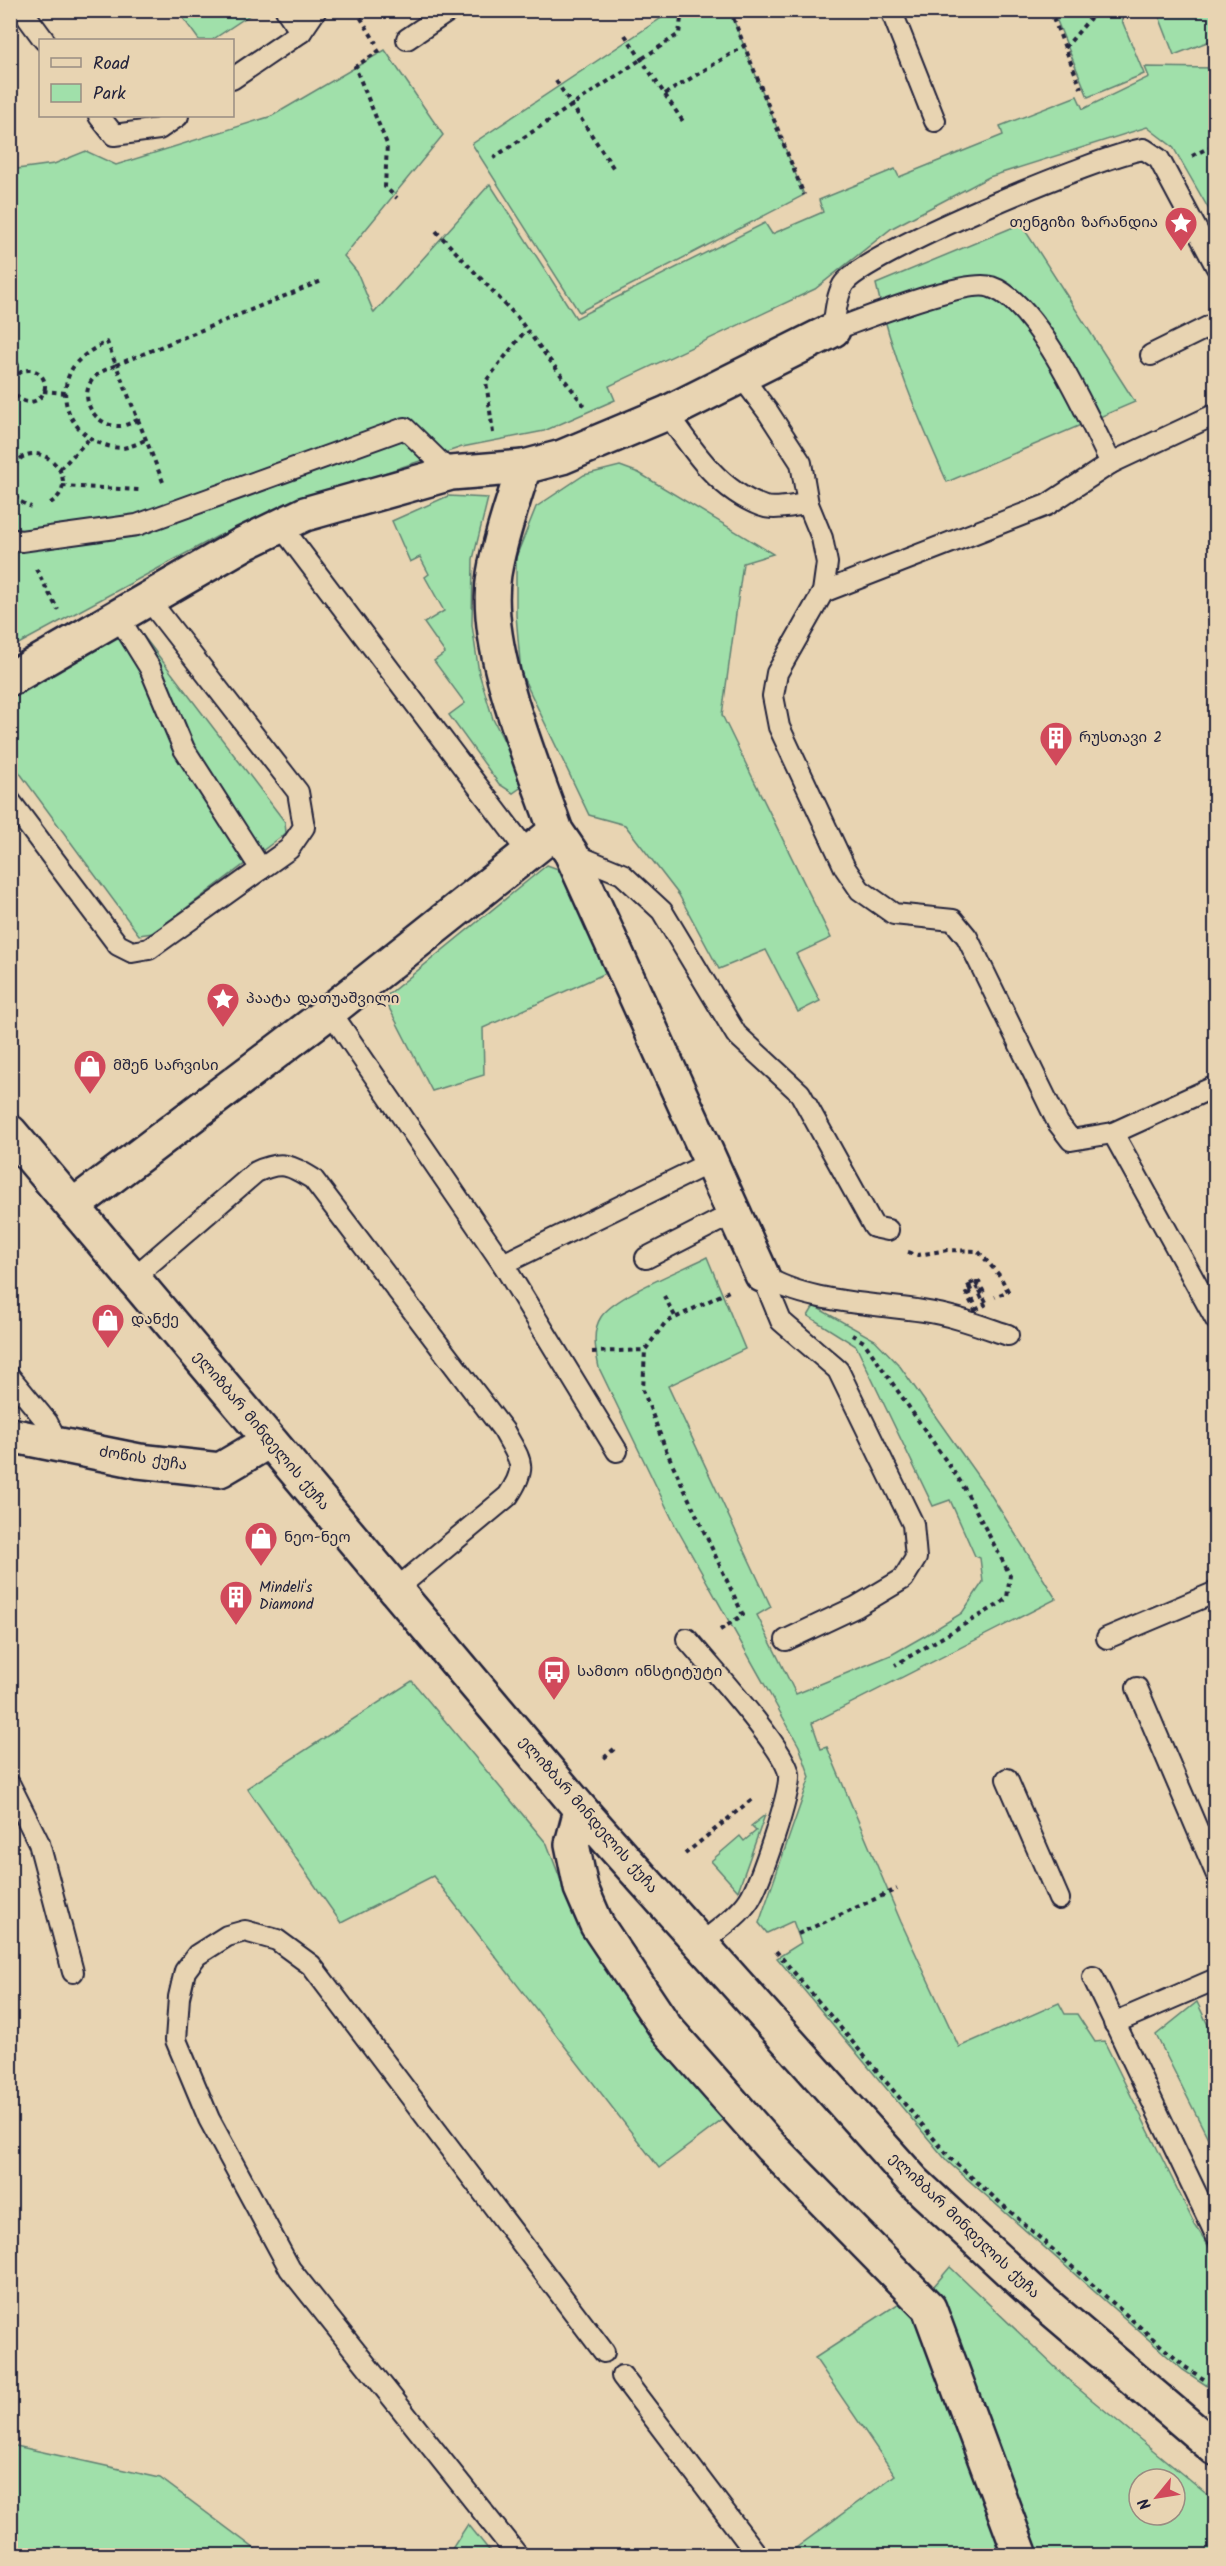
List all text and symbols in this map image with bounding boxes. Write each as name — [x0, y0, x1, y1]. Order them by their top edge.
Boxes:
legend — [39, 39, 234, 117]
text: Road — [93, 50, 130, 79]
text: Park — [93, 80, 126, 109]
place icon: თენგიზი ზარანდია — [1163, 205, 1199, 252]
place label: თენგიზი ზარანდია — [1010, 211, 1158, 235]
building icon: რუსთავი 2 — [1038, 720, 1074, 767]
place label: რუსთავი 2 — [1079, 726, 1162, 750]
place icon: პაატა დათუაშვილი — [205, 981, 241, 1028]
place label: პაატა დათუაშვილი — [246, 987, 399, 1011]
shop icon: მშენ სარვისი — [72, 1048, 108, 1095]
place label: მშენ სარვისი — [113, 1054, 219, 1078]
shop icon: დანქე — [90, 1302, 126, 1349]
place label: დანქე — [131, 1308, 179, 1332]
street label: ელიზბარ მინდელის ქუჩა — [187, 1346, 335, 1516]
street label: ძოწის ქუჩა — [97, 1440, 189, 1478]
shop icon: ნეო-ნეო — [243, 1520, 279, 1567]
place label: ნეო-ნეო — [284, 1526, 351, 1550]
place label: Mindeli's Diamond — [259, 1576, 314, 1617]
building icon: Mindeli's Diamond — [218, 1579, 254, 1626]
bus stop icon: სამთო ინსტიტუტი — [536, 1654, 572, 1701]
place label: სამთო ინსტიტუტი — [577, 1660, 722, 1684]
street label: ელიზბარ მინდელის ქუჩა — [513, 1731, 663, 1899]
street label: ელიზბარ მინდელის ქუჩა — [883, 2147, 1045, 2305]
north arrow — [1127, 2467, 1187, 2527]
text: N — [1132, 2493, 1159, 2514]

